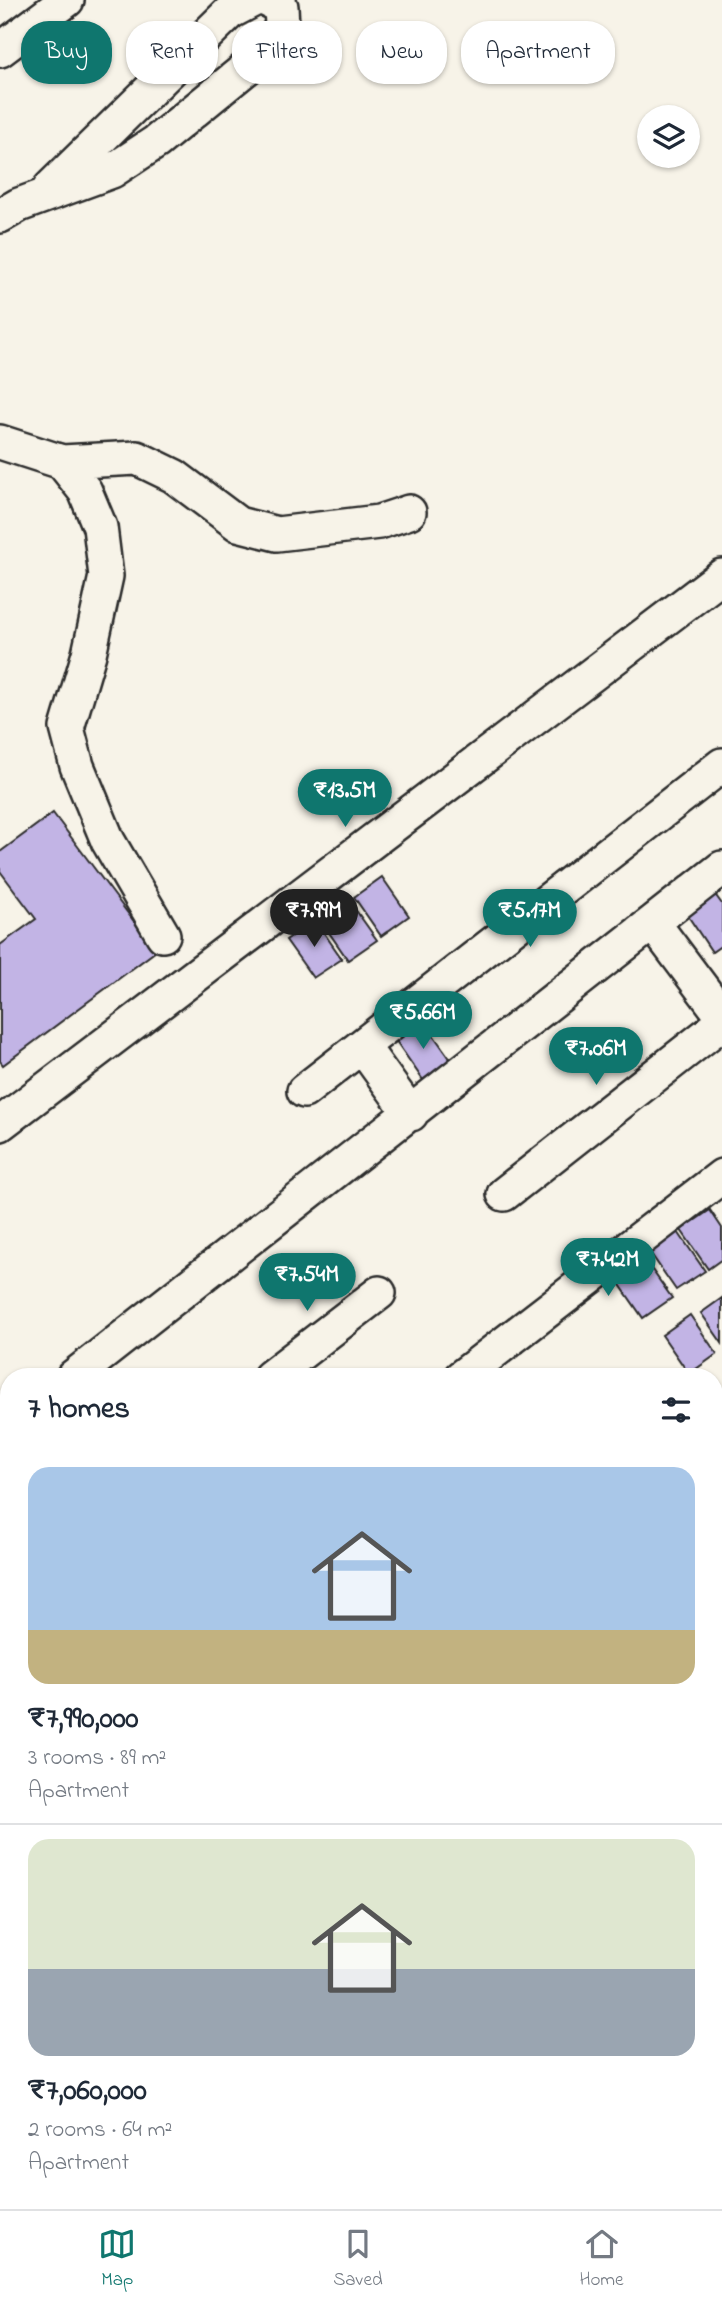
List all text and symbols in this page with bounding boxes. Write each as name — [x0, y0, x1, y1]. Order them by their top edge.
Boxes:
chip: Buy — [21, 21, 112, 84]
chip: Rent — [126, 21, 218, 84]
chip: Filters — [232, 21, 342, 84]
chip: New — [356, 21, 447, 84]
chip: Apartment — [461, 21, 615, 84]
map controls — [637, 105, 700, 168]
button: layers — [637, 105, 700, 168]
pin: ₹13.5M — [288, 770, 402, 829]
text: ₹13.5M — [314, 775, 376, 808]
pin: ₹7.99M — [257, 890, 371, 949]
pin: ₹5.17M — [473, 890, 587, 949]
text: ₹7.99M — [286, 895, 342, 928]
text: ₹5.17M — [499, 895, 561, 928]
pin: ₹5.66M — [366, 992, 480, 1051]
text: ₹5.66M — [390, 997, 456, 1030]
pin: ₹7.06M — [539, 1028, 653, 1087]
text: ₹7.06M — [565, 1033, 627, 1066]
pin: ₹7.42M — [551, 1238, 665, 1298]
text: ₹7.42M — [577, 1244, 639, 1277]
pin: ₹7.54M — [250, 1254, 364, 1313]
text: ₹7.54M — [275, 1259, 339, 1292]
text: 7 homes — [28, 1388, 130, 1432]
icon: filters — [657, 1391, 695, 1429]
icon: home — [299, 1513, 425, 1639]
text: ₹7,990,000 — [28, 1698, 139, 1742]
text: 3 rooms · 89 m² — [28, 1742, 166, 1775]
text: Apartment — [28, 1775, 129, 1808]
icon: home — [299, 1885, 425, 2011]
text: ₹7,060,000 — [28, 2070, 147, 2114]
text: 2 rooms · 64 m² — [28, 2114, 172, 2147]
text: Apartment — [28, 2147, 129, 2180]
tab: Map — [98, 2225, 136, 2294]
tab: Saved — [333, 2225, 383, 2294]
tab: Home — [579, 2225, 624, 2294]

